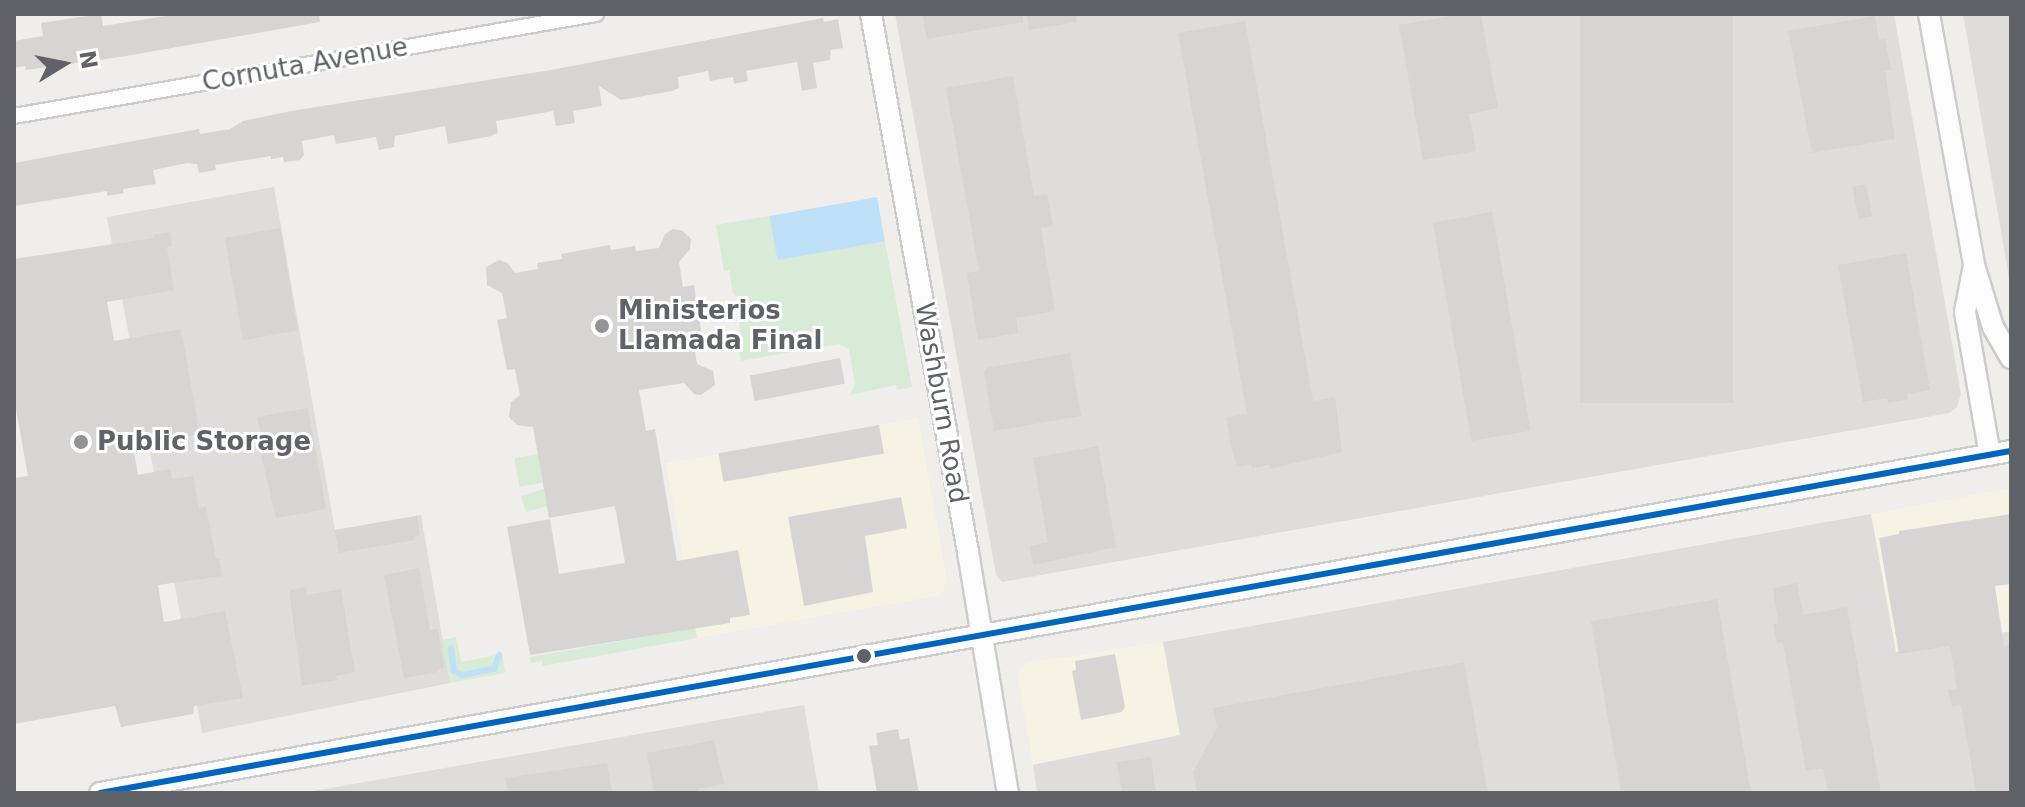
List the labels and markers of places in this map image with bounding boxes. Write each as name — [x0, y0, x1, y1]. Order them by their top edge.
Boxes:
place label: Ministerios Llamada Final — [618, 295, 823, 356]
marker: Ministerios Llamada Final — [593, 317, 611, 335]
place label: Public Storage — [97, 426, 311, 458]
marker: Public Storage — [72, 433, 90, 451]
unlabelled marker — [856, 648, 872, 664]

